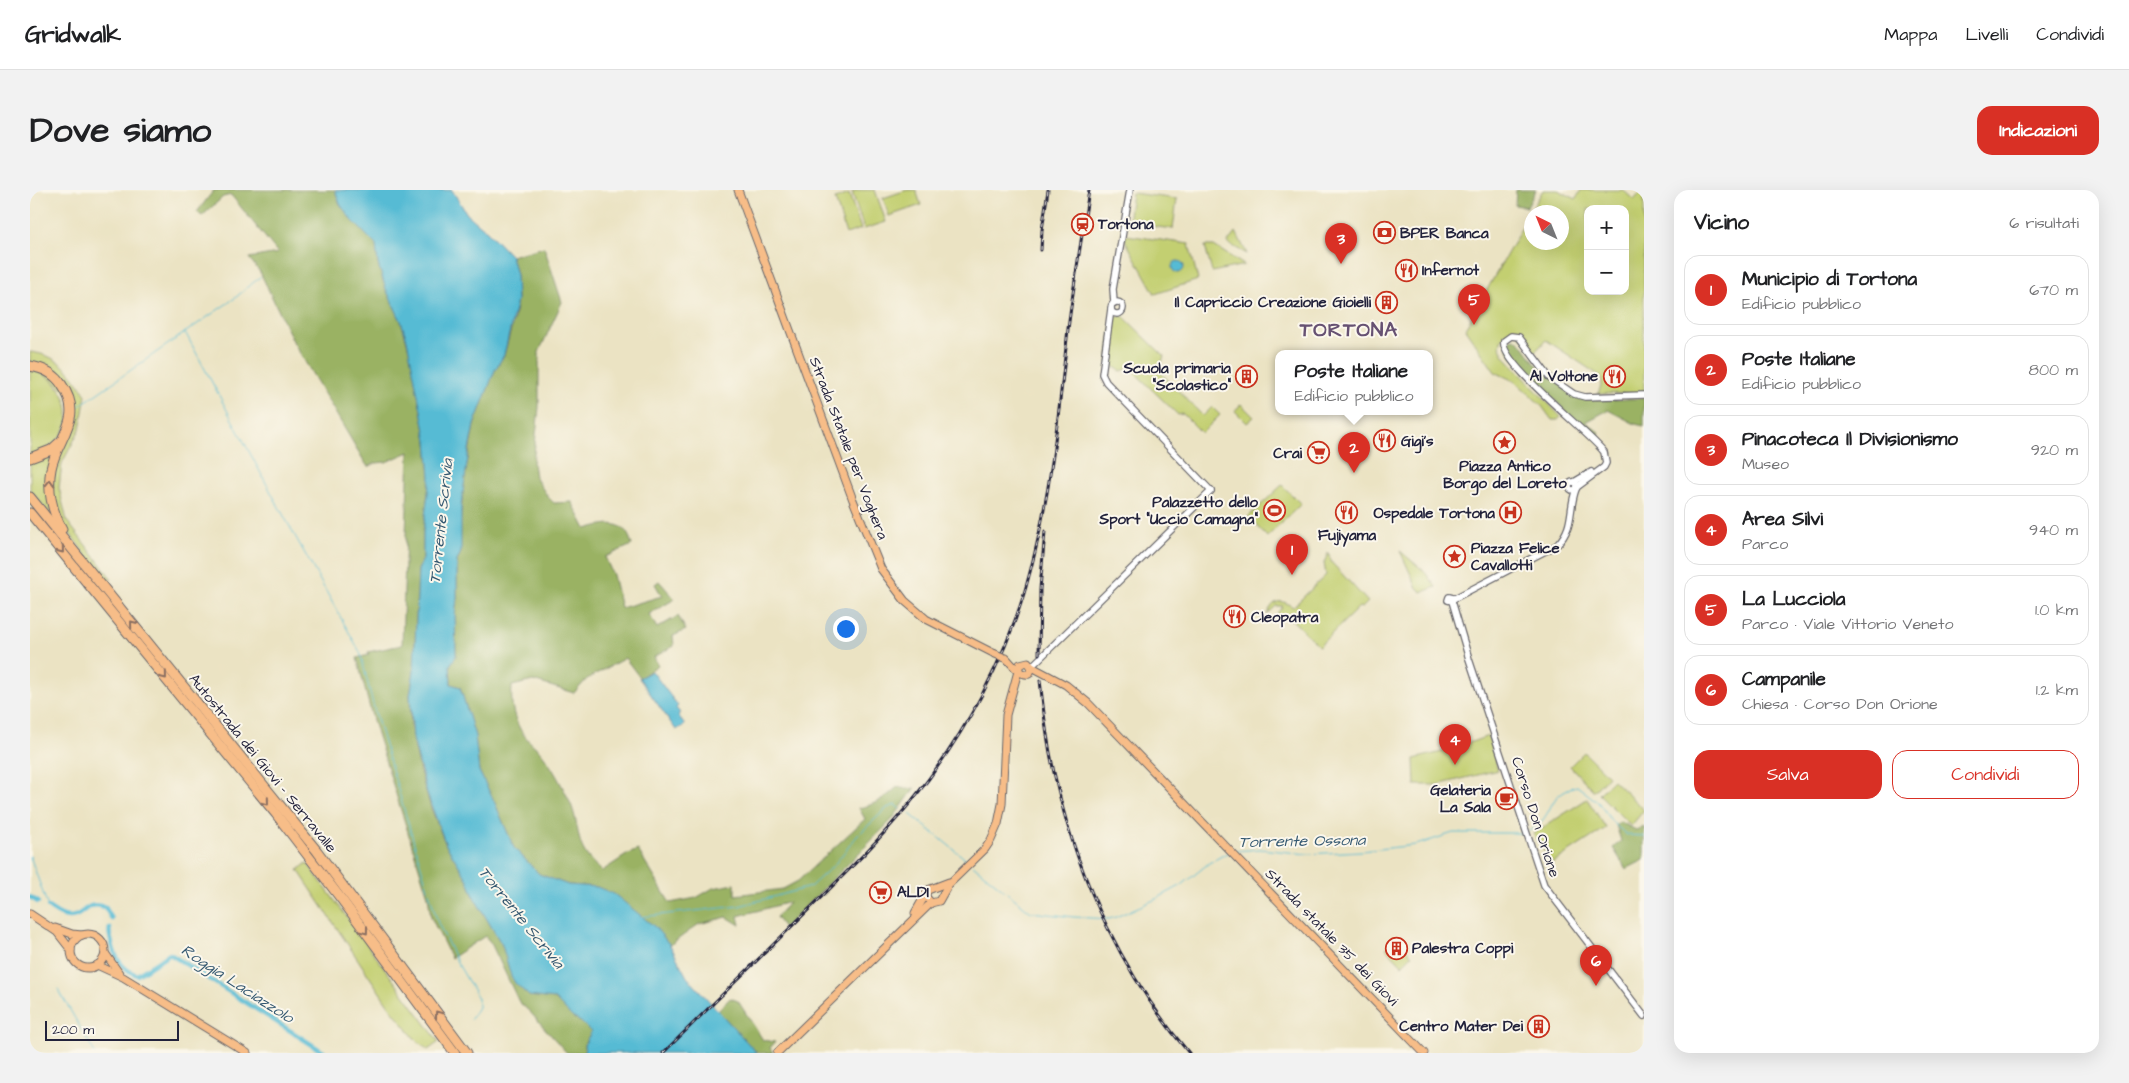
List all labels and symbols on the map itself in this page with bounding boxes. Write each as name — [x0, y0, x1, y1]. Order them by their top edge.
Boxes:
north arrow — [1524, 205, 1569, 250]
station icon: Tortona — [1070, 212, 1094, 236]
place label: Tortona — [1097, 214, 1154, 235]
bank icon: BPER Banca — [1372, 221, 1396, 245]
pin: 3 — [1325, 223, 1357, 264]
place label: BPER Banca — [1400, 223, 1489, 244]
restaurant icon: Infernot — [1394, 258, 1418, 282]
place label: Infernot — [1422, 260, 1480, 281]
pin: 5 — [1458, 284, 1490, 325]
building icon: Il Capriccio Creazione Gioielli — [1375, 290, 1399, 314]
place label: Il Capriccio Creazione Gioielli — [1175, 292, 1372, 313]
district label: TORTONA — [1299, 316, 1398, 344]
street label: Strada Statale per Voghera — [803, 354, 893, 543]
place label: Scuola primaria "Scolastico" — [1122, 358, 1231, 396]
restaurant icon: Al Voltone — [1602, 364, 1626, 388]
building icon: Scuola primaria "Scolastico" — [1235, 365, 1259, 389]
place label: Al Voltone — [1530, 366, 1598, 387]
restaurant icon: Gigi's — [1373, 429, 1397, 453]
place label: Gigi's — [1401, 431, 1434, 454]
place icon: Piazza Antico Borgo del Loreto — [1493, 431, 1517, 455]
pin: 2 — [1338, 432, 1370, 473]
supermarket icon: Crai — [1306, 441, 1330, 465]
place label: Crai — [1273, 443, 1303, 464]
place label: Piazza Antico Borgo del Loreto — [1443, 456, 1567, 496]
water label: Torrente Scrivia — [424, 457, 459, 585]
one-way arrow — [45, 479, 56, 487]
place label: Palazzetto dello Sport "Uccio Camagna" — [1099, 492, 1259, 532]
sports icon: Palazzetto dello Sport "Uccio Camagna" — [1262, 499, 1286, 523]
restaurant icon: Fujiyama — [1335, 500, 1359, 524]
hospital icon: Ospedale Tortona — [1499, 501, 1523, 525]
place label: Ospedale Tortona — [1373, 503, 1495, 524]
place label: Fujiyama — [1318, 525, 1376, 547]
pin: 1 — [1276, 534, 1308, 575]
place label: Piazza Felice Cavallotti — [1471, 538, 1560, 576]
one-way arrow — [55, 545, 64, 554]
place icon: Piazza Felice Cavallotti — [1443, 545, 1467, 569]
restaurant icon: Cleopatra — [1223, 605, 1247, 629]
place label: Cleopatra — [1251, 607, 1319, 628]
your location — [833, 616, 859, 642]
one-way arrow — [131, 621, 139, 630]
street label: Autostrada dei Giovi - Serravalle — [184, 669, 341, 857]
one-way arrow — [158, 671, 167, 680]
pin: 4 — [1439, 724, 1471, 765]
street label: Corso Don Orione — [1506, 754, 1565, 880]
place label: Gelateria La Sala — [1430, 780, 1491, 818]
cafe icon: Gelateria La Sala — [1495, 787, 1519, 811]
one-way arrow — [261, 797, 270, 806]
water label: Torrente Ossona — [1238, 829, 1366, 853]
water label: Torrente Scrivia — [473, 862, 570, 974]
street label: Strada statale 35 dei Giovi — [1260, 864, 1404, 1011]
supermarket icon: ALDI — [869, 880, 893, 904]
place label: ALDI — [897, 882, 929, 903]
one-way arrow — [359, 925, 368, 935]
building icon: Palestra Coppi — [1384, 936, 1408, 960]
place label: Palestra Coppi — [1412, 938, 1514, 959]
water label: Roggia Laciazzolo — [176, 939, 299, 1030]
pin: 6 — [1580, 945, 1612, 986]
one-way arrow — [435, 1010, 444, 1020]
building icon: Centro Mater Dei — [1527, 1014, 1551, 1038]
place label: Centro Mater Dei — [1399, 1016, 1524, 1037]
scale bar — [45, 1018, 179, 1041]

